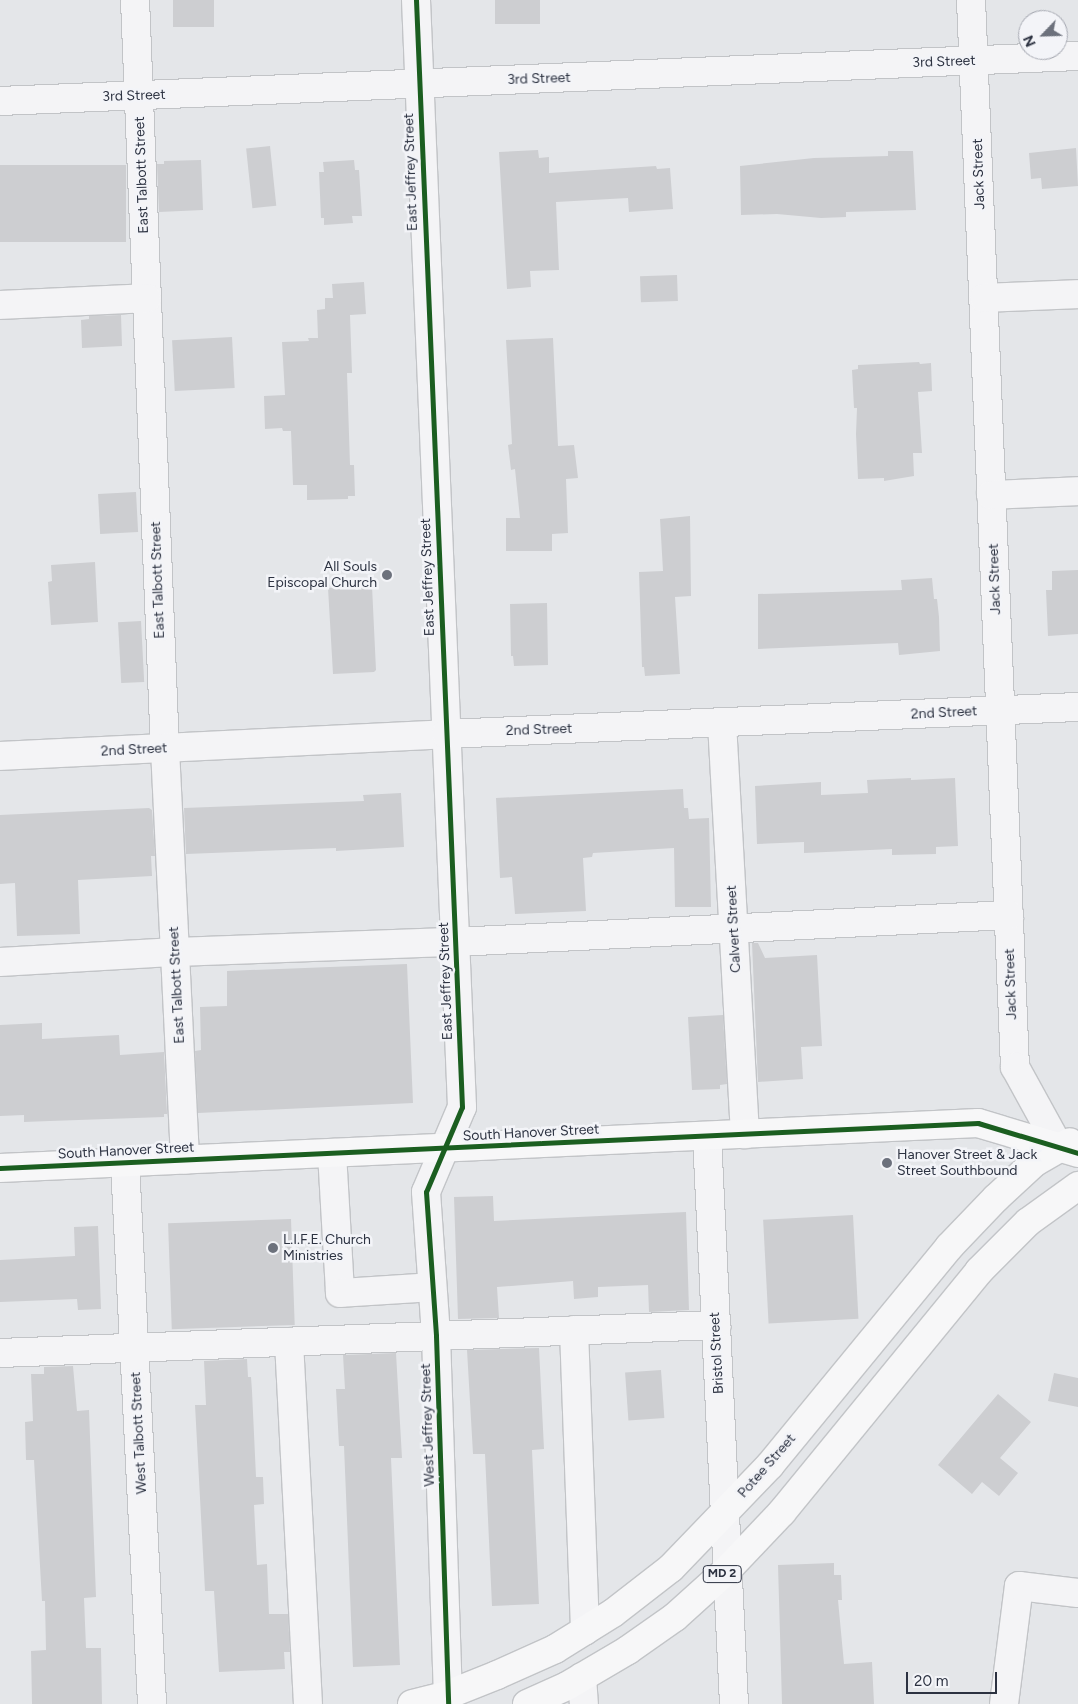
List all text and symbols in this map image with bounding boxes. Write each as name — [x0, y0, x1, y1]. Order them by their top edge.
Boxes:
north arrow — [1018, 10, 1068, 60]
text: N — [1020, 33, 1040, 49]
street label: 3rd Street — [912, 53, 976, 71]
street label: 3rd Street — [507, 70, 571, 88]
street label: 3rd Street — [102, 87, 166, 105]
street label: East Jeffrey Street — [401, 113, 421, 231]
street label: East Talbott Street — [132, 116, 152, 234]
street label: Jack Street — [969, 138, 989, 210]
street label: East Jeffrey Street — [418, 518, 438, 636]
street label: East Talbott Street — [148, 521, 168, 639]
street label: Jack Street — [985, 543, 1005, 615]
place label: All Souls Episcopal Church — [267, 559, 377, 592]
marker: All Souls Episcopal Church — [381, 569, 393, 581]
street label: 2nd Street — [910, 703, 978, 723]
street label: 2nd Street — [505, 720, 573, 740]
street label: 2nd Street — [100, 740, 168, 760]
street label: Calvert Street — [723, 885, 745, 973]
street label: East Jeffrey Street — [436, 922, 456, 1040]
street label: East Talbott Street — [166, 926, 188, 1044]
street label: Jack Street — [1001, 948, 1021, 1020]
street label: South Hanover Street — [462, 1121, 600, 1145]
street label: South Hanover Street — [57, 1139, 195, 1163]
place label: Hanover Street & Jack Street Southbound — [897, 1147, 1037, 1180]
marker: Hanover Street & Jack Street Southbound — [881, 1157, 893, 1169]
place label: L.I.F.E. Church Ministries — [283, 1232, 371, 1264]
marker: L.I.F.E. Church Ministries — [267, 1242, 279, 1254]
street label: Bristol Street — [706, 1312, 728, 1394]
street label: West Jeffrey Street — [417, 1363, 439, 1487]
street label: West Talbott Street — [127, 1371, 151, 1495]
street label: Potee Street — [735, 1431, 799, 1501]
road number: MD 2 — [702, 1565, 742, 1584]
scale bar — [908, 1662, 999, 1694]
text: 20 m — [914, 1672, 948, 1690]

